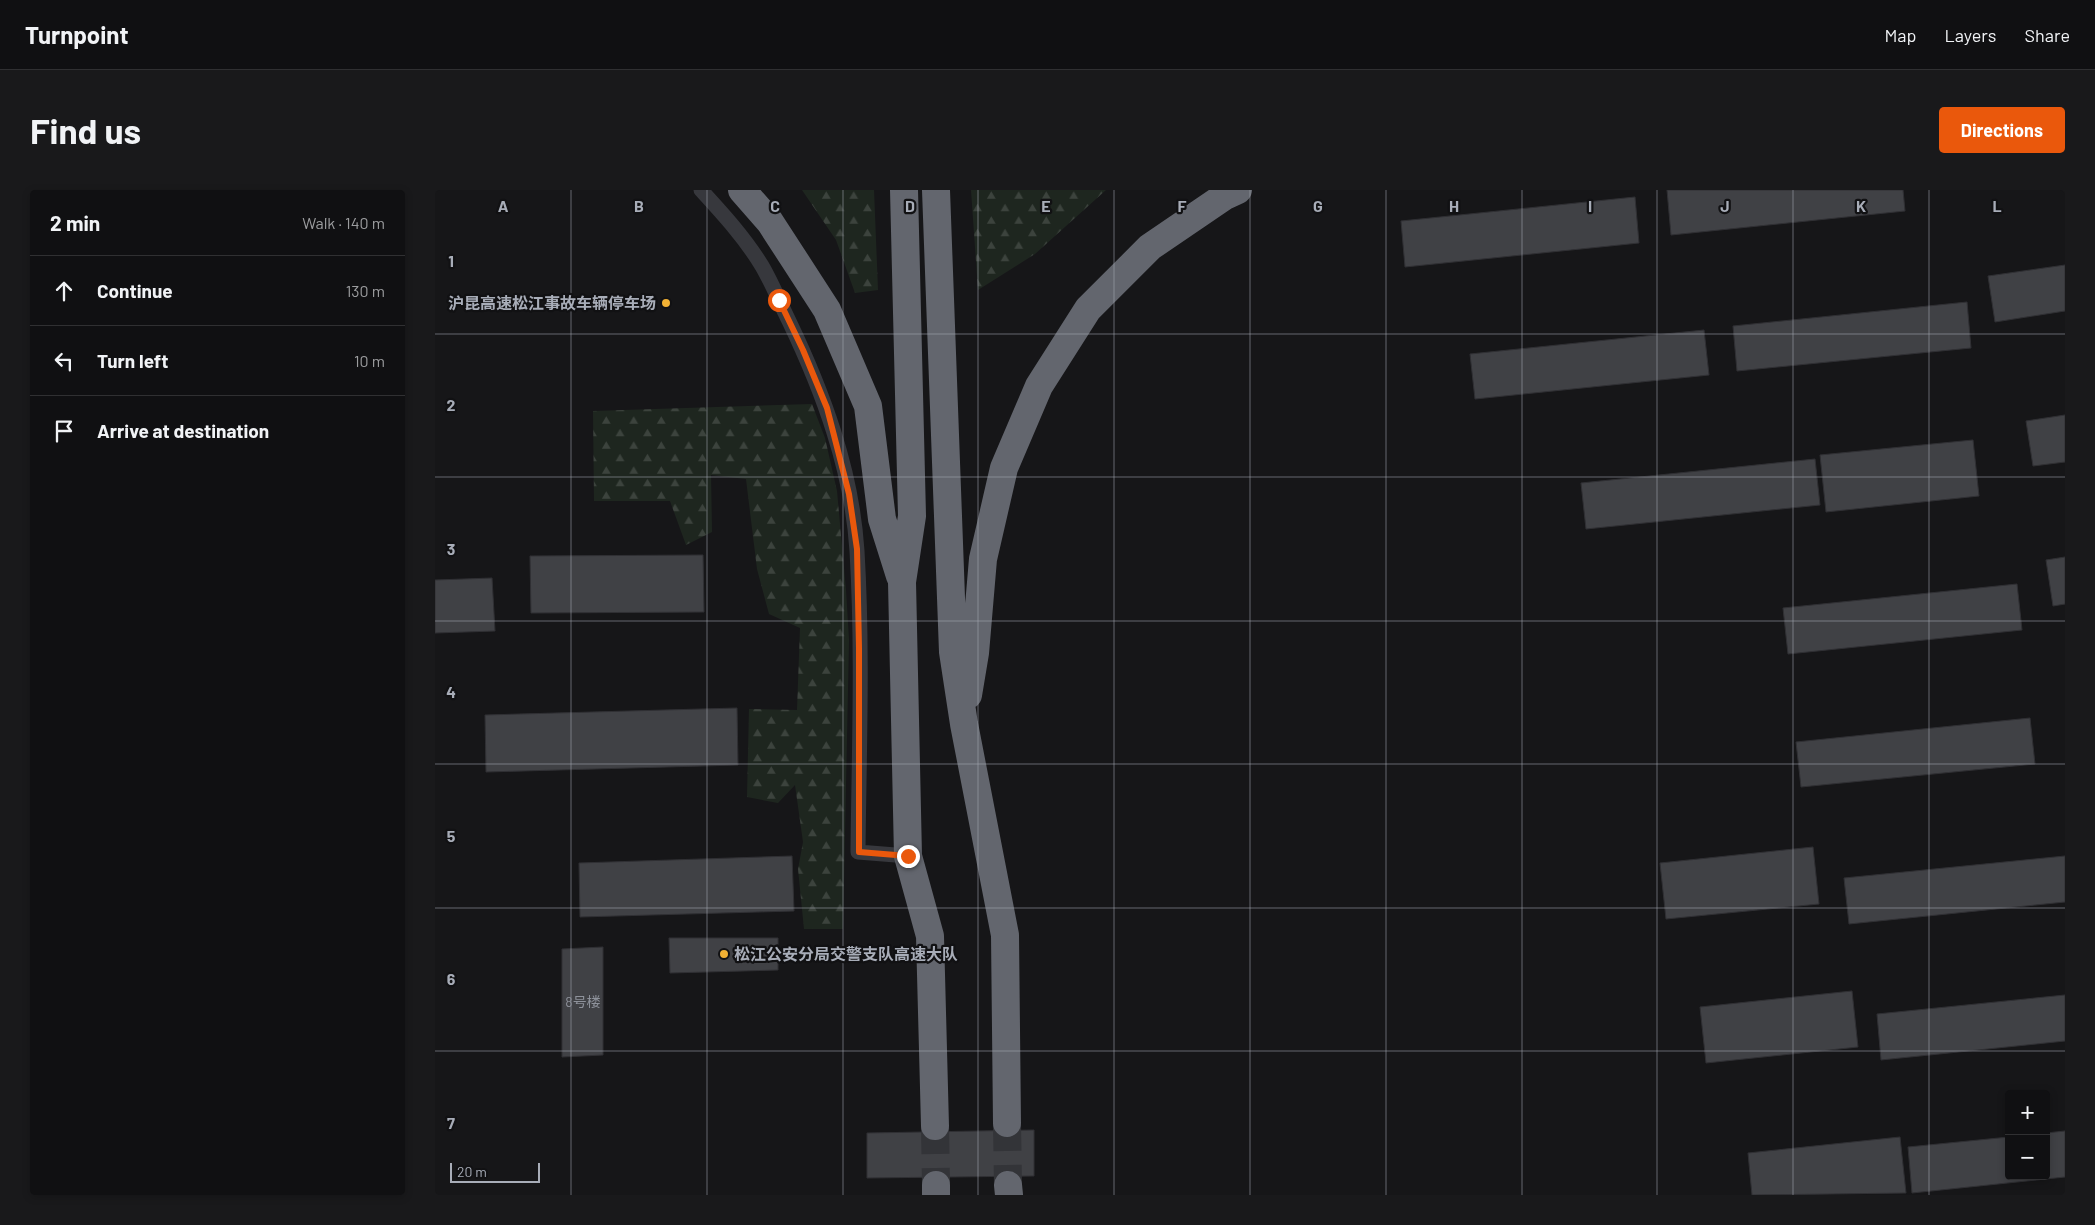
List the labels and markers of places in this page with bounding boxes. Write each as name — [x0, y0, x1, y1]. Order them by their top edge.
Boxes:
place label: 沪昆高速松江事故车辆停车场 — [448, 293, 656, 312]
marker: 沪昆高速松江事故车辆停车场 — [660, 297, 672, 309]
place label: 松江公安分局交警支队高速大队 — [734, 944, 958, 963]
marker: 松江公安分局交警支队高速大队 — [718, 948, 730, 960]

